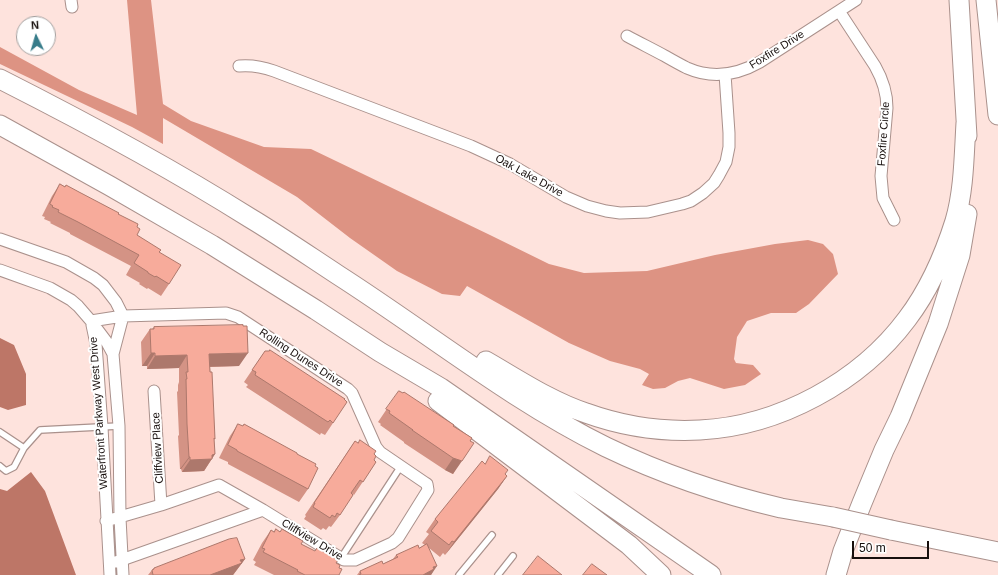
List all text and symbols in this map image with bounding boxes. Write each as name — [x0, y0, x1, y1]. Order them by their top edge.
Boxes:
north arrow — [16, 16, 56, 56]
text: N — [31, 19, 40, 31]
street label: Foxfire Drive — [747, 28, 807, 72]
street label: Foxfire Circle — [875, 101, 893, 167]
street label: Oak Lake Drive — [493, 152, 565, 200]
street label: Rolling Dunes Drive — [257, 326, 345, 390]
street label: Waterfront Parkway West Drive — [87, 336, 111, 490]
street label: Cliffview Place — [150, 412, 166, 484]
street label: Cliffview Drive — [279, 516, 345, 564]
scale bar — [854, 533, 931, 559]
text: 50 m — [859, 541, 886, 555]

